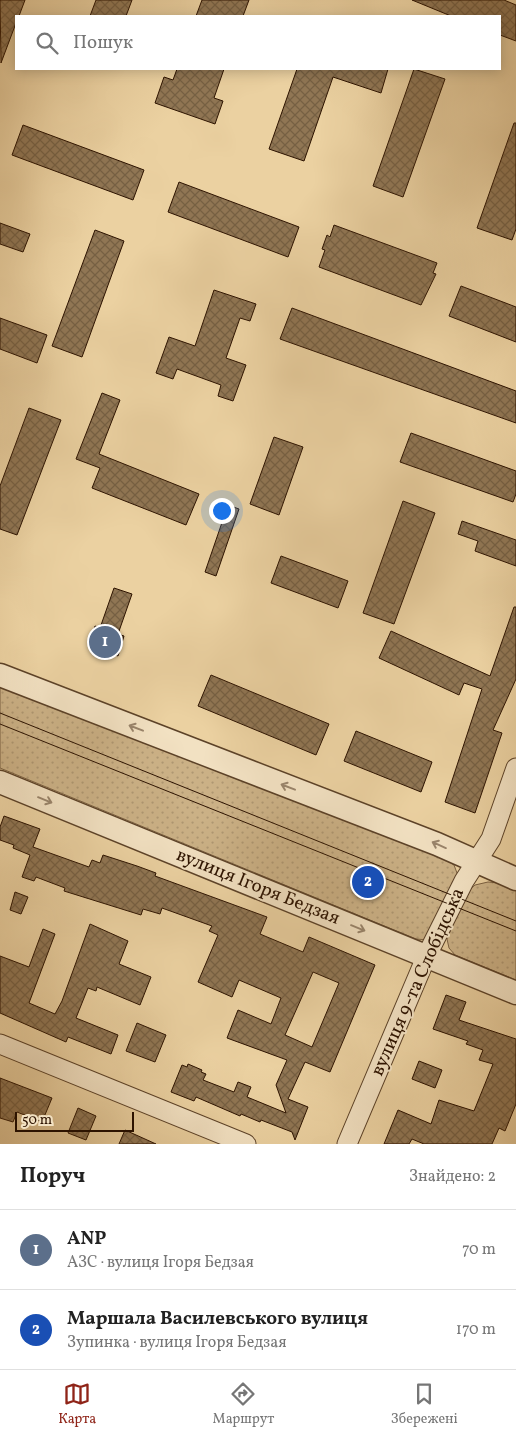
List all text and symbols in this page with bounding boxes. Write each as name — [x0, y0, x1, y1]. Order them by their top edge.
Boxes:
search box — [15, 15, 501, 70]
icon: search — [33, 29, 61, 57]
text: Пошук — [73, 30, 133, 56]
your location — [209, 498, 235, 524]
pin: 1 — [89, 623, 121, 661]
one-way arrow — [129, 723, 144, 733]
one-way arrow — [281, 782, 296, 791]
one-way arrow — [37, 796, 52, 806]
one-way arrow — [432, 840, 447, 850]
street label: вулиця Ігоря Бедзая — [172, 842, 344, 932]
pin: 2 — [352, 863, 384, 901]
street label: вулиця 9-та Слобідська — [365, 884, 471, 1080]
one-way arrow — [350, 923, 365, 933]
scale bar — [15, 1109, 134, 1132]
text: 50 m — [22, 1111, 52, 1130]
text: Поруч — [20, 1162, 85, 1191]
text: Знайдено: 2 — [409, 1166, 496, 1188]
text: ANP — [67, 1226, 106, 1252]
text: 1 — [33, 1239, 39, 1261]
text: 70 m — [462, 1239, 496, 1261]
text: АЗС · вулиця Ігоря Бедзая — [67, 1252, 254, 1274]
text: Маршала Василевського вулиця — [67, 1306, 368, 1332]
text: 2 — [32, 1319, 40, 1341]
text: 170 m — [456, 1319, 496, 1341]
text: Зупинка · вулиця Ігоря Бедзая — [67, 1332, 287, 1354]
tab: Карта — [58, 1380, 96, 1429]
tab: Маршрут — [213, 1380, 274, 1429]
tab: Збережені — [391, 1380, 458, 1429]

